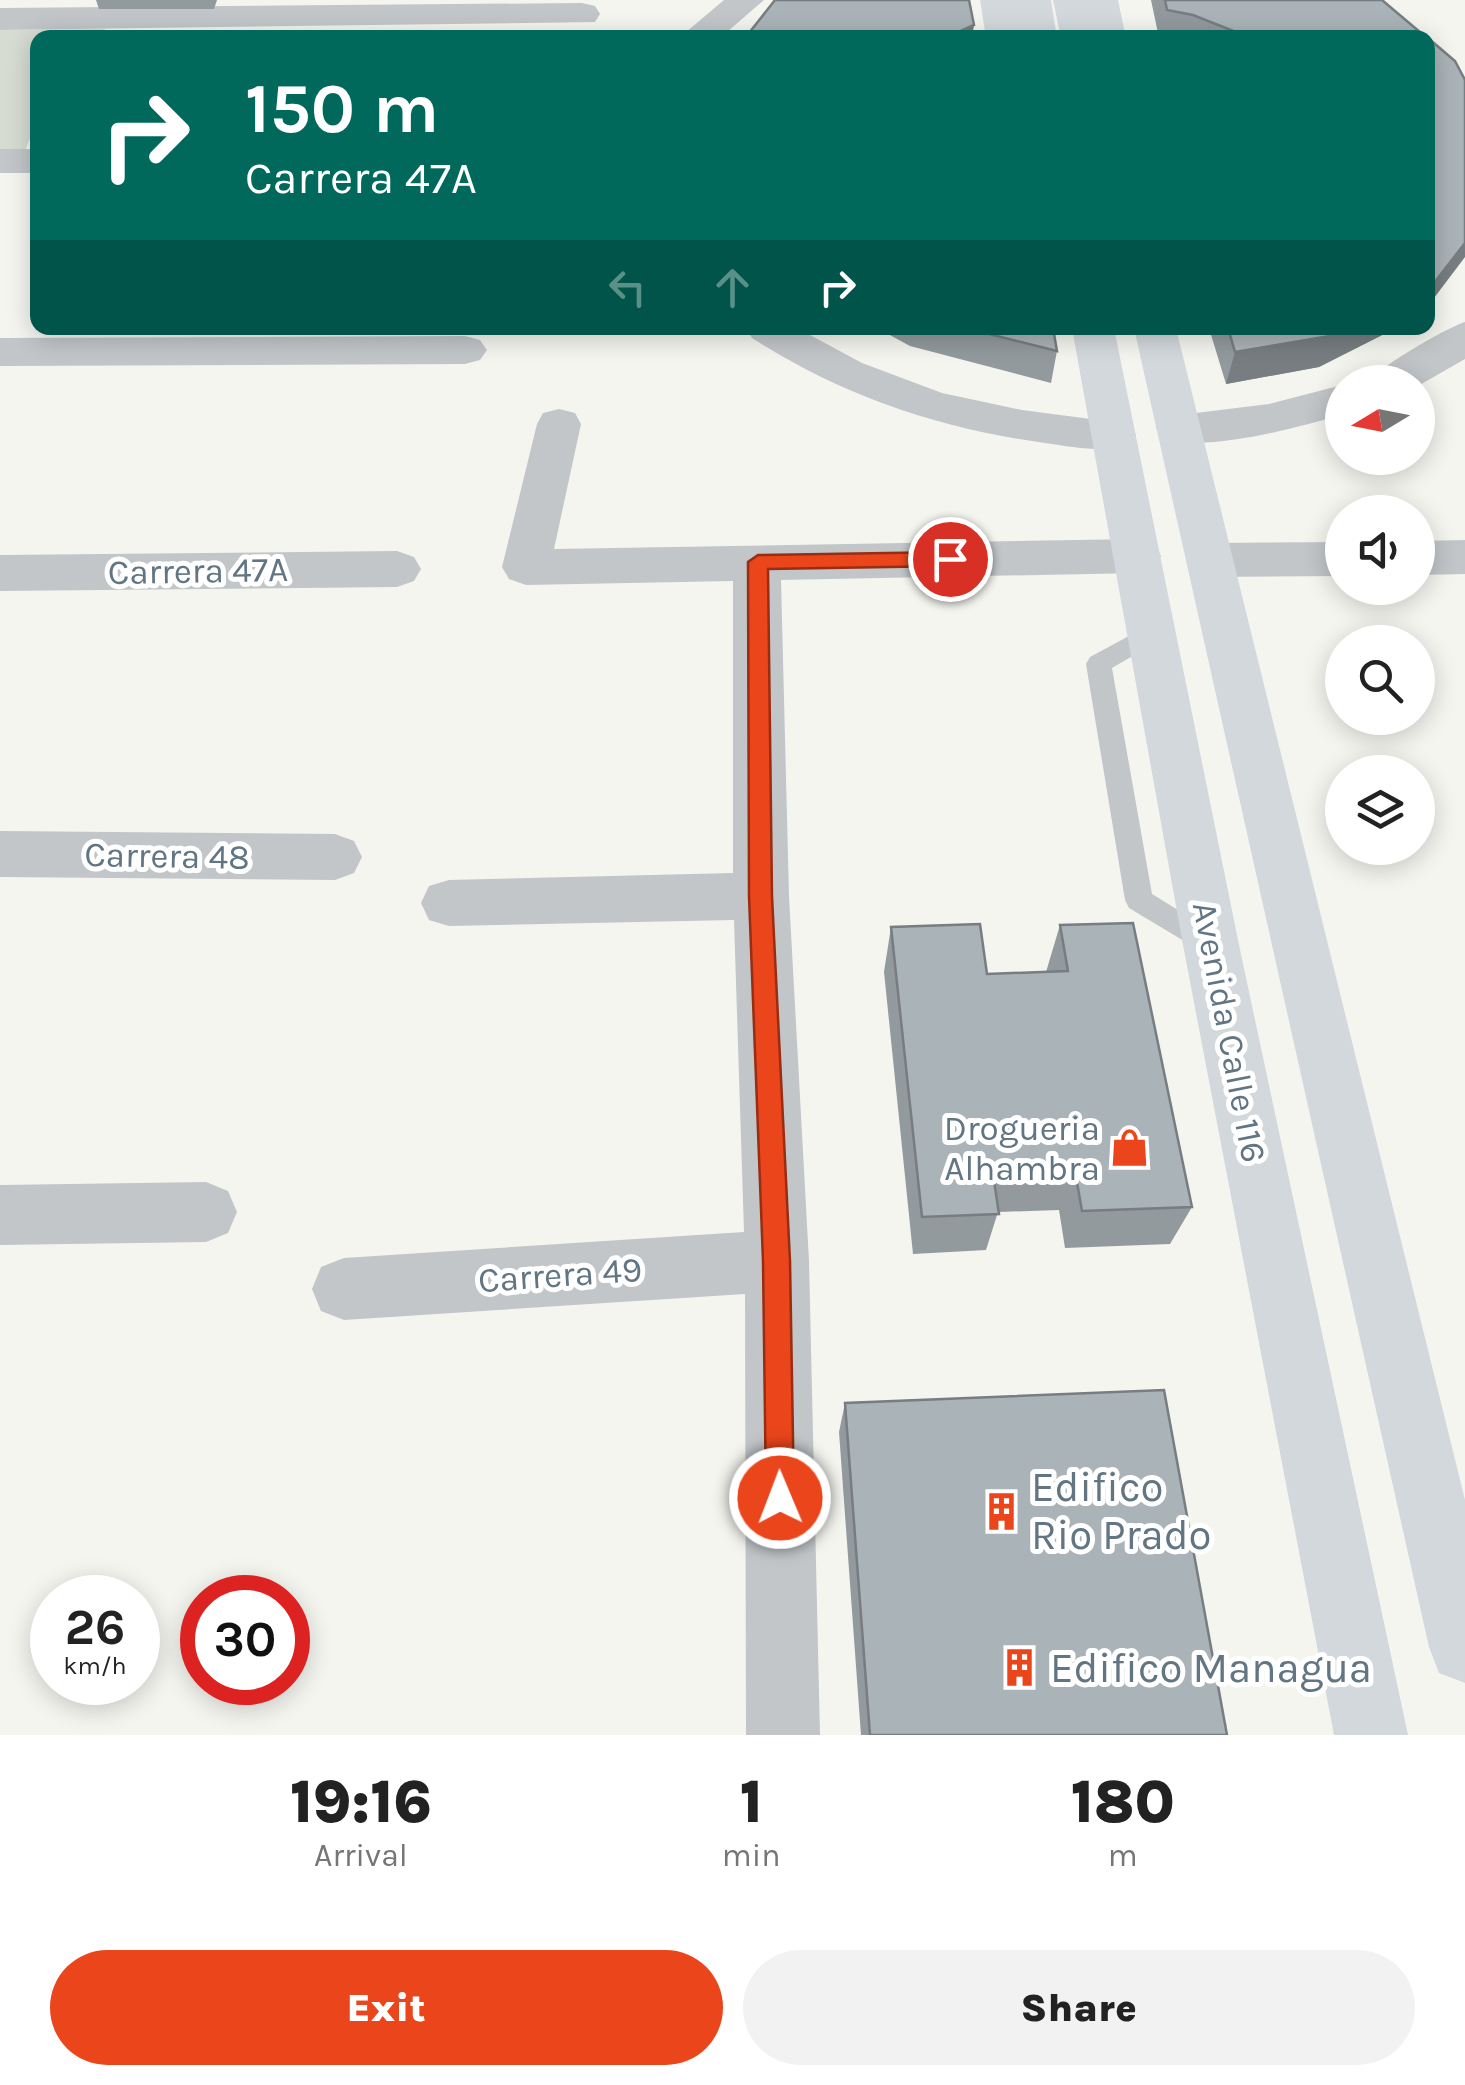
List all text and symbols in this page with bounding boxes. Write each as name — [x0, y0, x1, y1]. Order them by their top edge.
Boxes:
text: 150 m — [245, 68, 439, 150]
icon: right — [80, 70, 210, 200]
text: Carrera 47A — [245, 152, 477, 204]
icon: left — [600, 260, 655, 315]
icon: ahead — [705, 260, 760, 315]
icon: right — [810, 260, 865, 315]
north arrow — [1325, 365, 1435, 475]
map controls — [1325, 365, 1435, 865]
button: sound — [1325, 495, 1435, 605]
pin — [908, 517, 993, 602]
icon: arrive — [923, 532, 978, 587]
street label: Carrera 47A — [107, 549, 289, 593]
button: search — [1325, 625, 1435, 735]
button: layers — [1325, 755, 1435, 865]
street label: Carrera 48 — [84, 834, 250, 878]
street label: Avenida Calle 116 — [1184, 898, 1274, 1166]
place label: Drogueria Alhambra — [944, 1108, 1100, 1189]
shop icon: Drogueria Alhambra — [1109, 1127, 1151, 1169]
street label: Carrera 49 — [477, 1249, 643, 1301]
position arrow — [728, 1446, 832, 1550]
place label: Edifico Rio Prado — [1031, 1462, 1212, 1560]
building icon: Edifico Rio Prado — [980, 1490, 1022, 1532]
speed limit sign: 30 — [180, 1575, 310, 1705]
text: 26 — [65, 1598, 125, 1657]
place label: Edifico Managua — [1050, 1643, 1372, 1693]
building icon: Edifico Managua — [999, 1647, 1041, 1689]
text: km/h — [63, 1651, 127, 1680]
text: 19:16 — [290, 1767, 432, 1837]
text: 1 — [740, 1767, 763, 1837]
text: 180 — [1071, 1767, 1175, 1837]
text: Arrival — [314, 1837, 408, 1874]
text: min — [722, 1837, 781, 1874]
text: m — [1108, 1837, 1138, 1874]
button: Exit — [50, 1950, 723, 2065]
button: Share — [743, 1950, 1415, 2065]

